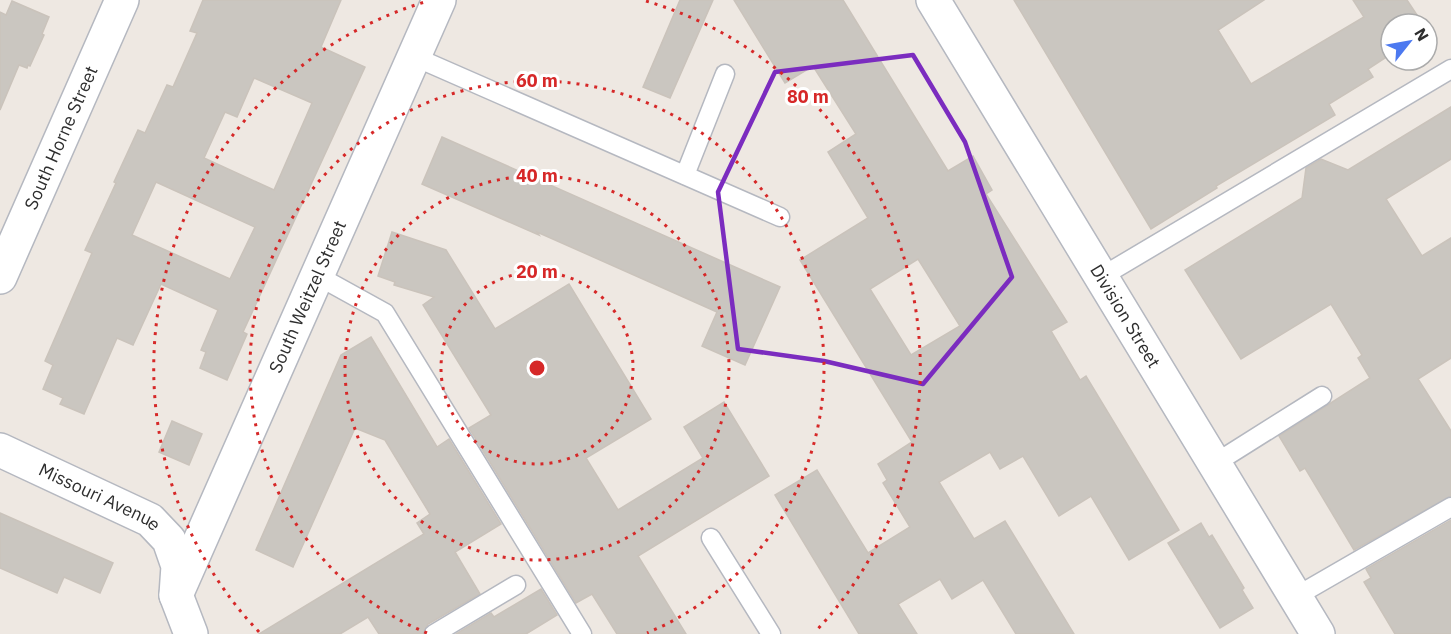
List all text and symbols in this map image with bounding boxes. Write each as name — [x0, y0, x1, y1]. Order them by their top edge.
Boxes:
north arrow — [1379, 12, 1439, 72]
text: N — [1410, 24, 1433, 44]
street label: South Horne Street — [19, 62, 103, 213]
text: 60 m — [516, 69, 558, 92]
text: 80 m — [787, 85, 829, 108]
text: 40 m — [516, 164, 558, 187]
street label: South Weitzel Street — [264, 217, 351, 377]
text: 20 m — [516, 260, 558, 283]
street label: Division Street — [1085, 260, 1166, 372]
centre of rings — [527, 358, 547, 378]
street label: Missouri Avenue — [35, 458, 166, 535]

